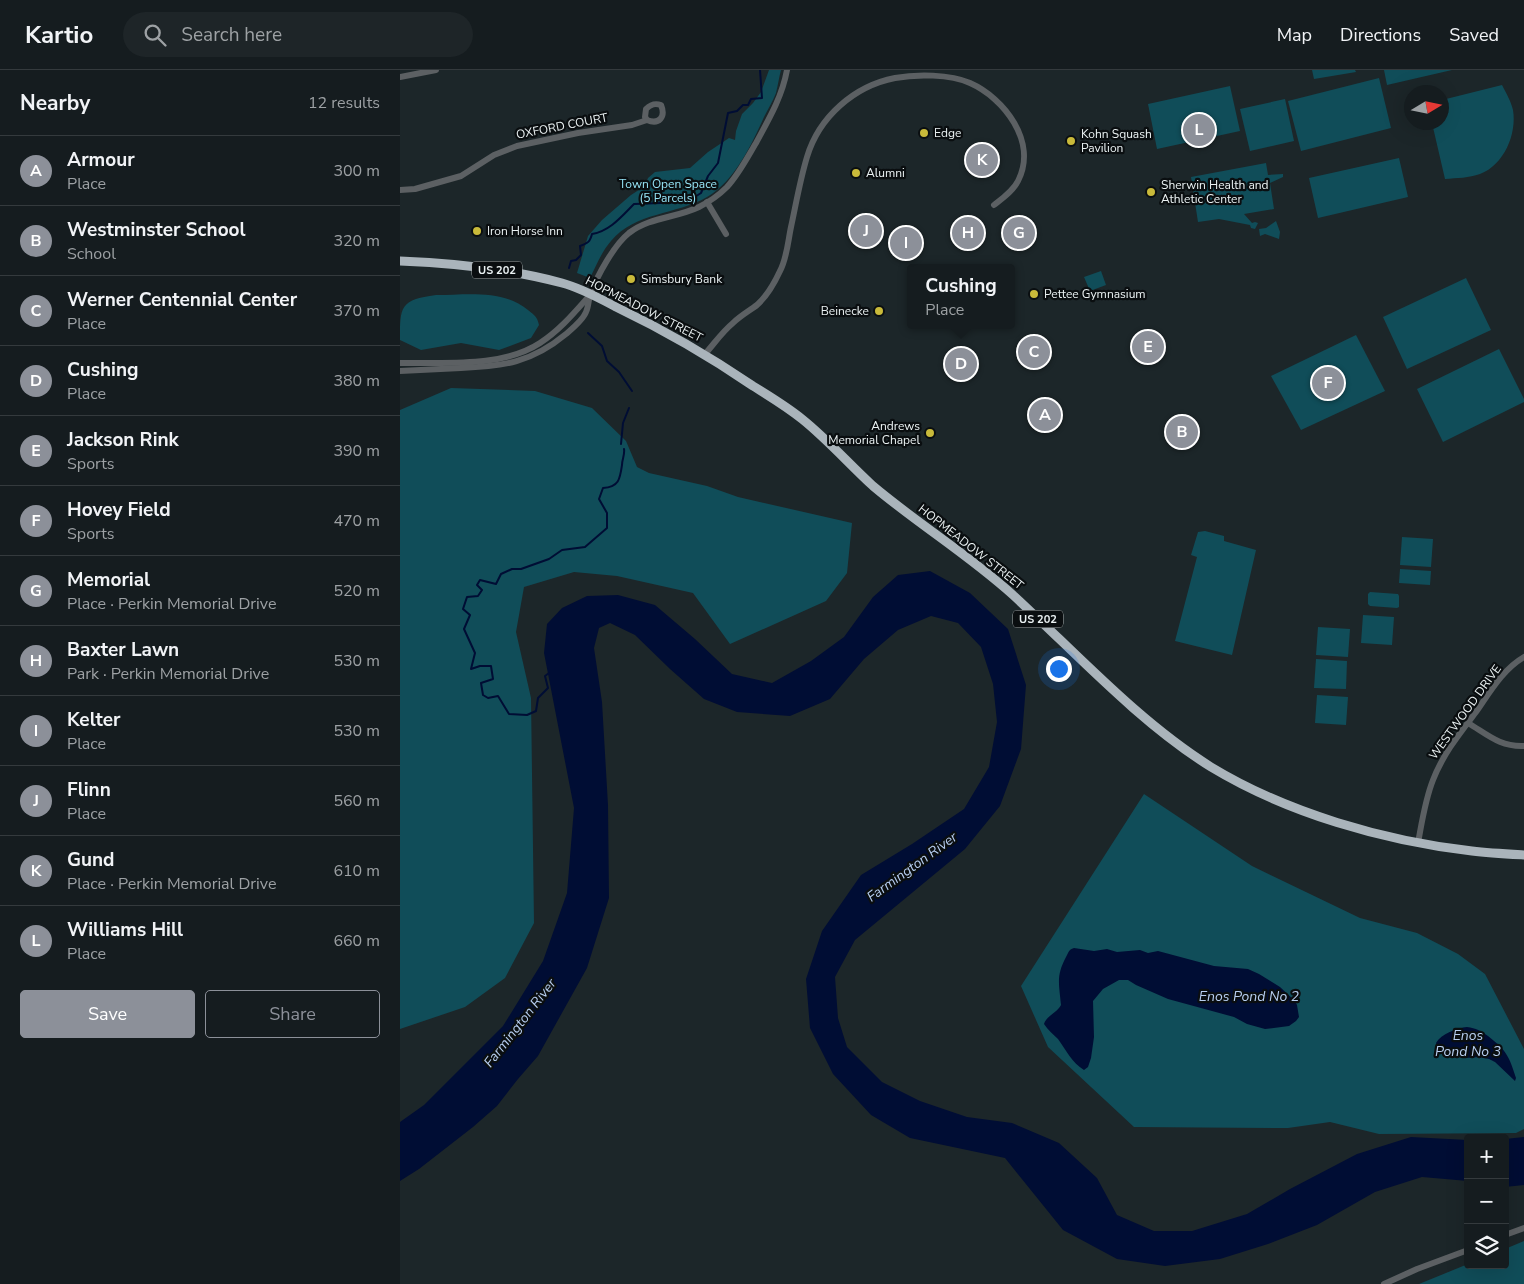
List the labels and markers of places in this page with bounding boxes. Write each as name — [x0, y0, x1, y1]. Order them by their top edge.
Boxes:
pin: L — [1183, 111, 1215, 149]
place label: Edge — [934, 125, 961, 141]
place label: Kohn Squash Pavilion — [1081, 126, 1152, 156]
marker: Edge — [918, 127, 930, 139]
marker: Kohn Squash Pavilion — [1065, 135, 1077, 147]
pin: K — [966, 141, 998, 179]
place label: Alumni — [866, 165, 905, 181]
marker: Alumni — [850, 167, 862, 179]
place label: Sherwin Health and Athletic Center — [1161, 177, 1269, 207]
marker: Sherwin Health and Athletic Center — [1145, 186, 1157, 198]
pin: J — [850, 212, 882, 250]
pin: H — [952, 214, 984, 252]
pin: G — [1003, 214, 1035, 252]
place label: Iron Horse Inn — [487, 223, 563, 239]
pin: I — [890, 224, 922, 262]
marker: Iron Horse Inn — [471, 225, 483, 237]
place label: Simsbury Bank — [641, 271, 723, 287]
marker: Simsbury Bank — [625, 273, 637, 285]
place label: Pettee Gymnasium — [1044, 286, 1146, 302]
marker: Pettee Gymnasium — [1028, 288, 1040, 300]
place label: Beinecke — [821, 303, 869, 319]
marker: Beinecke — [873, 305, 885, 317]
pin: E — [1132, 328, 1164, 366]
pin: C — [1018, 333, 1050, 371]
pin: D — [945, 345, 977, 383]
pin: F — [1312, 364, 1344, 402]
pin: A — [1029, 396, 1061, 434]
pin: B — [1166, 413, 1198, 451]
place label: Andrews Memorial Chapel — [828, 418, 920, 448]
marker: Andrews Memorial Chapel — [924, 427, 936, 439]

